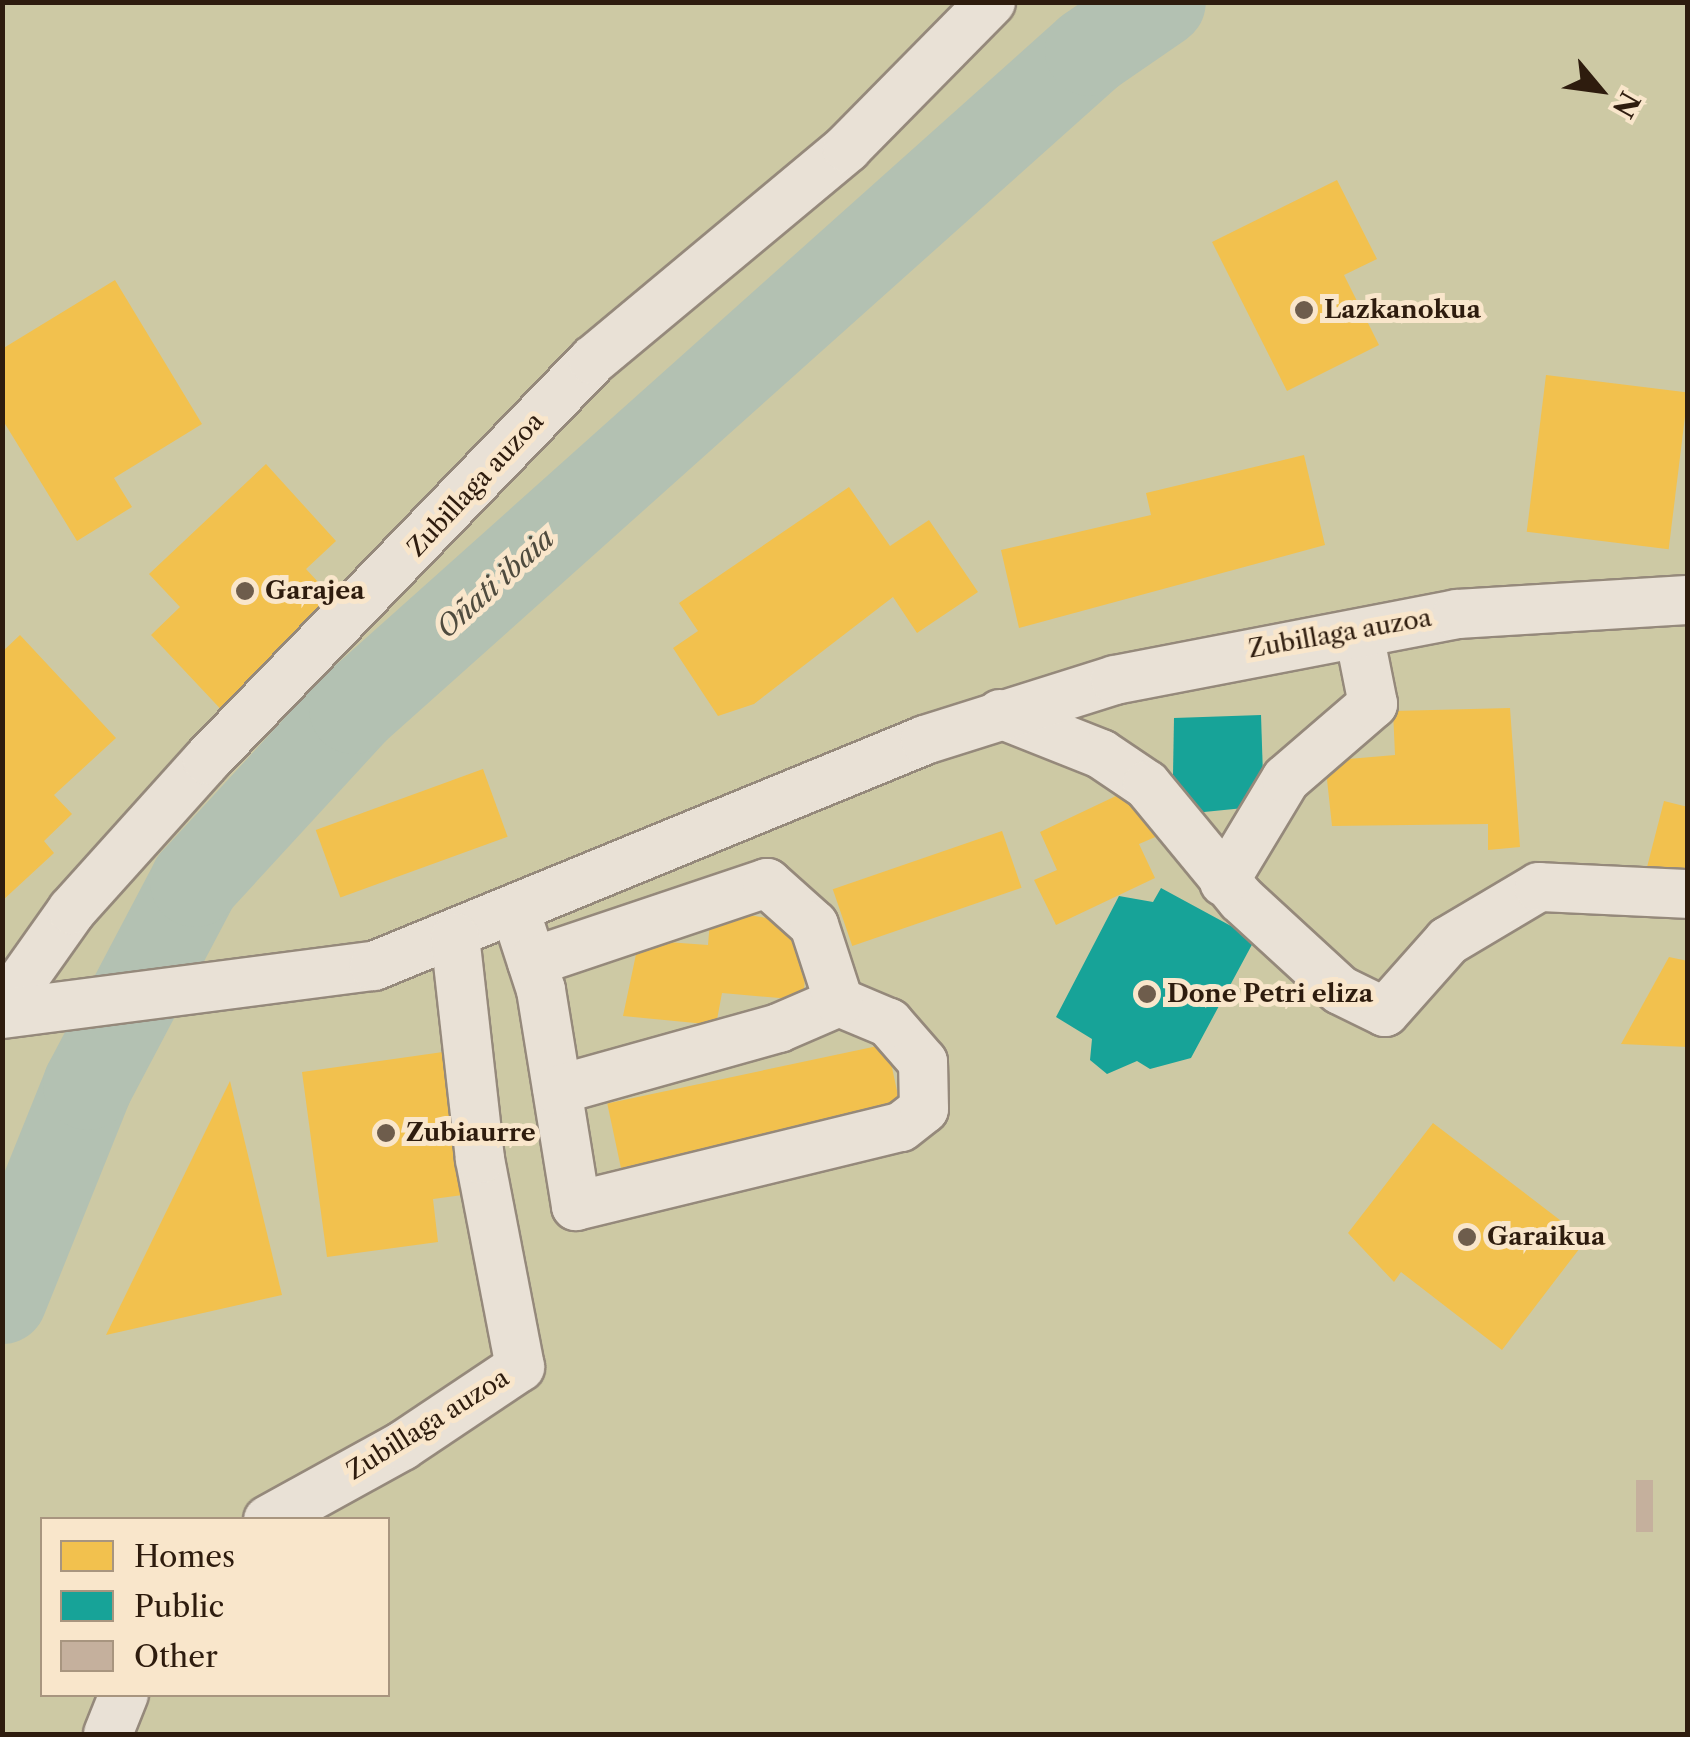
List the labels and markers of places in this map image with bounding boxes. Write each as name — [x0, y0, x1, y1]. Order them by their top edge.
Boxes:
place label: Lazkanokua — [1324, 295, 1481, 325]
marker: Lazkanokua — [1293, 299, 1315, 321]
place label: Garajea — [265, 576, 365, 606]
marker: Garajea — [234, 580, 256, 602]
place label: Done Petri eliza — [1167, 979, 1373, 1009]
marker: Done Petri eliza — [1136, 983, 1158, 1005]
place label: Zubiaurre — [406, 1118, 536, 1148]
marker: Zubiaurre — [375, 1122, 397, 1144]
place label: Garaikua — [1487, 1222, 1606, 1252]
marker: Garaikua — [1456, 1226, 1478, 1248]

